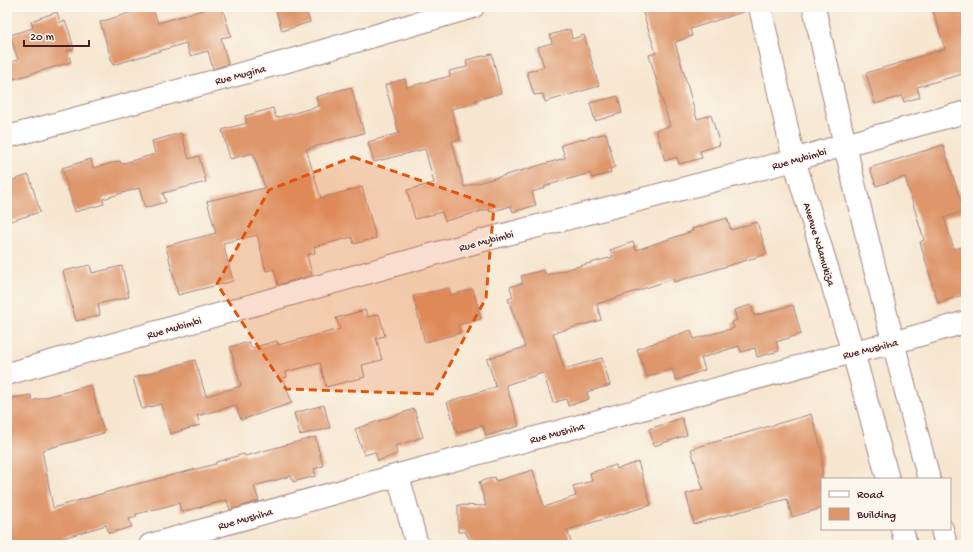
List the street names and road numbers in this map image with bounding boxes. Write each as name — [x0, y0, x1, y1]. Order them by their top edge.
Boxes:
street label: Rue Mugina — [214, 63, 268, 88]
street label: Rue Mubimbi — [771, 146, 828, 173]
street label: Avenue Ndamukiza — [800, 201, 837, 289]
street label: Rue Mubimbi — [458, 229, 515, 255]
street label: Rue Mubimbi — [146, 315, 203, 342]
street label: Rue Mushiha — [842, 337, 900, 363]
street label: Rue Mushiha — [529, 421, 587, 447]
street label: Rue Mushiha — [217, 506, 275, 533]

